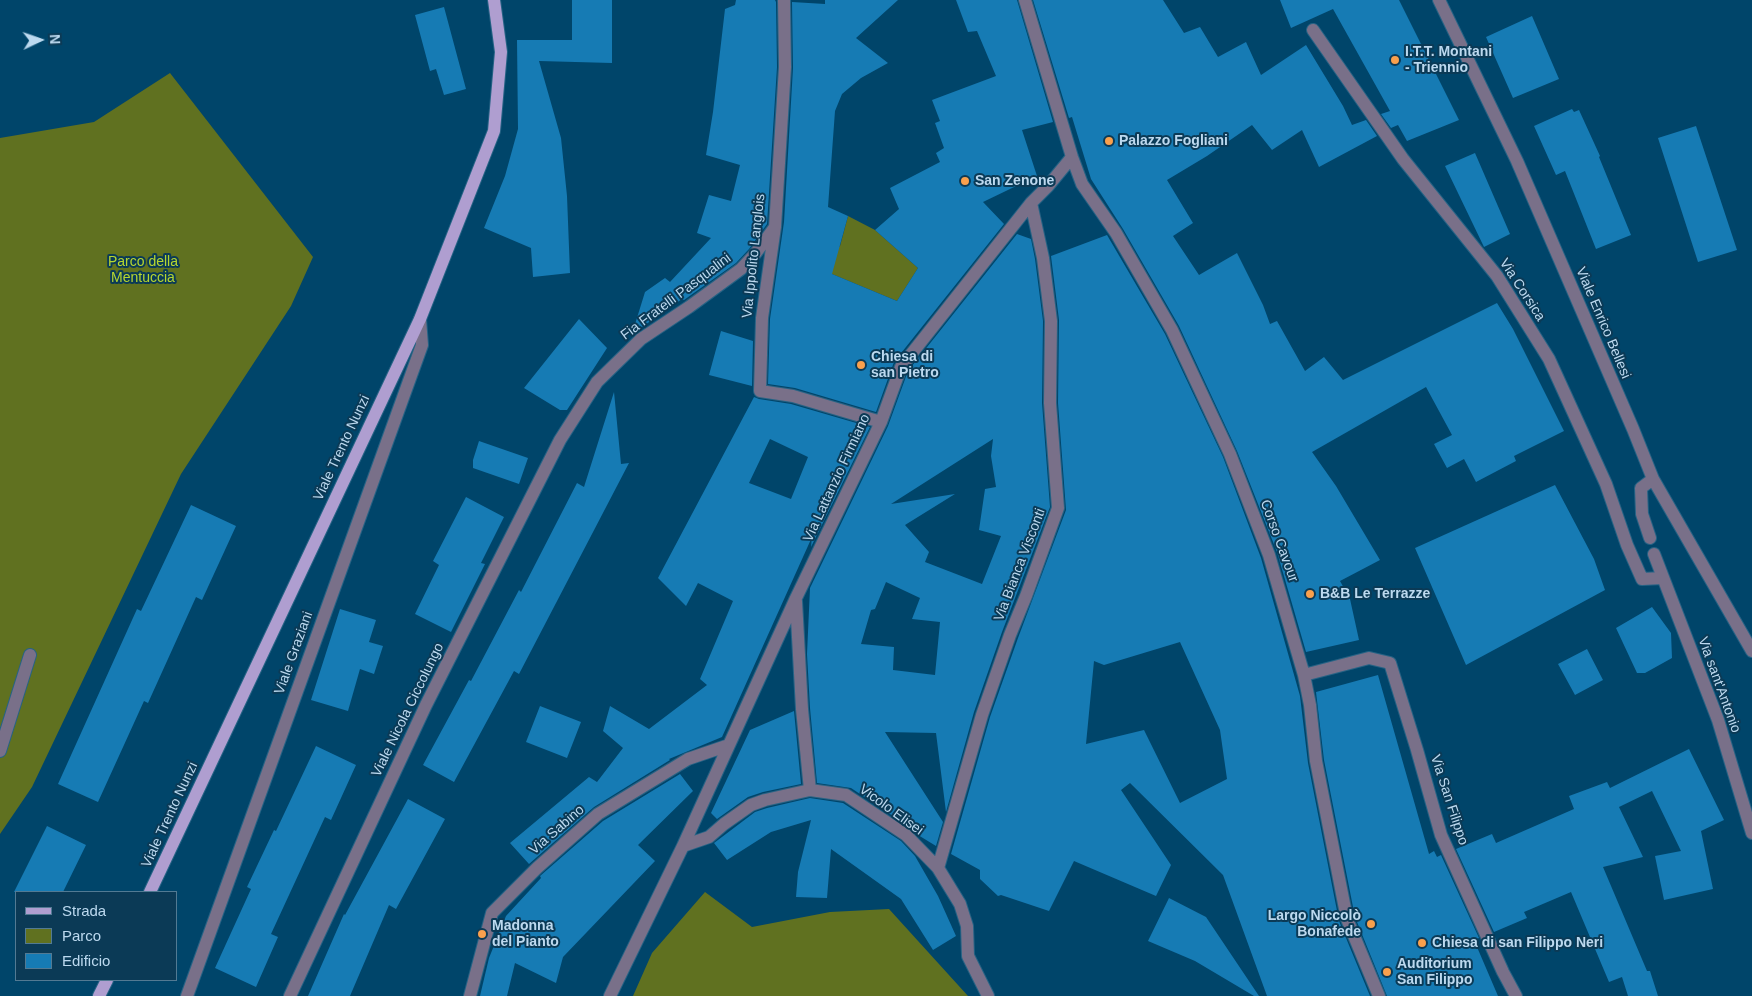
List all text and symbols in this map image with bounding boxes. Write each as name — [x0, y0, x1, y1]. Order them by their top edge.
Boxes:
north arrow — [15, 15, 65, 65]
text: N — [47, 34, 63, 45]
place label: I.T.T. Montani - Triennio — [1405, 44, 1492, 76]
marker: I.T.T. Montani - Triennio — [1389, 54, 1401, 66]
place label: Palazzo Fogliani — [1119, 133, 1228, 149]
marker: Palazzo Fogliani — [1103, 135, 1115, 147]
place label: San Zenone — [975, 173, 1054, 189]
marker: San Zenone — [959, 175, 971, 187]
street label: Via Ippolito Langlois — [739, 193, 769, 319]
street label: Fia Fratelli Pasqualini — [618, 250, 734, 344]
park label: Parco della Mentuccia — [108, 254, 178, 286]
street label: Via Corsica — [1496, 256, 1548, 324]
street label: Viale Enrico Bellesi — [1572, 265, 1634, 381]
place label: Chiesa di san Pietro — [871, 349, 939, 382]
marker: Chiesa di san Pietro — [855, 359, 867, 371]
street label: Viale Trento Nunzi — [310, 393, 374, 503]
street label: Via Lattanzio Firmiano — [800, 411, 874, 545]
street label: Corso Cavour — [1256, 498, 1302, 584]
street label: Via Bianca Visconti — [991, 506, 1049, 624]
place label: B&B Le Terrazze — [1320, 586, 1430, 602]
marker: B&B Le Terrazze — [1304, 588, 1316, 600]
street label: Viale Graziani — [271, 609, 317, 697]
street label: Via sant'Antonio — [1694, 635, 1744, 735]
street label: Viale Nicola Ciccolungo — [368, 640, 448, 780]
street label: Via San Filippo — [1427, 753, 1471, 847]
street label: Viale Trento Nunzi — [138, 760, 202, 870]
street label: Vicolo Elisei — [856, 781, 926, 839]
street label: Via Sabino — [526, 802, 588, 858]
legend — [15, 891, 178, 981]
text: Strada — [62, 902, 106, 919]
place label: Largo Niccolò Bonafede — [1268, 908, 1361, 940]
place label: Madonna del Pianto — [492, 918, 559, 950]
marker: Largo Niccolò Bonafede — [1365, 918, 1377, 930]
text: Parco — [62, 927, 101, 944]
marker: Madonna del Pianto — [476, 928, 488, 940]
place label: Chiesa di san Filippo Neri — [1432, 935, 1603, 951]
marker: Chiesa di san Filippo Neri — [1416, 937, 1428, 949]
text: Edificio — [62, 952, 110, 969]
place label: Auditorium San Filippo — [1397, 956, 1472, 989]
marker: Auditorium San Filippo — [1381, 966, 1393, 978]

